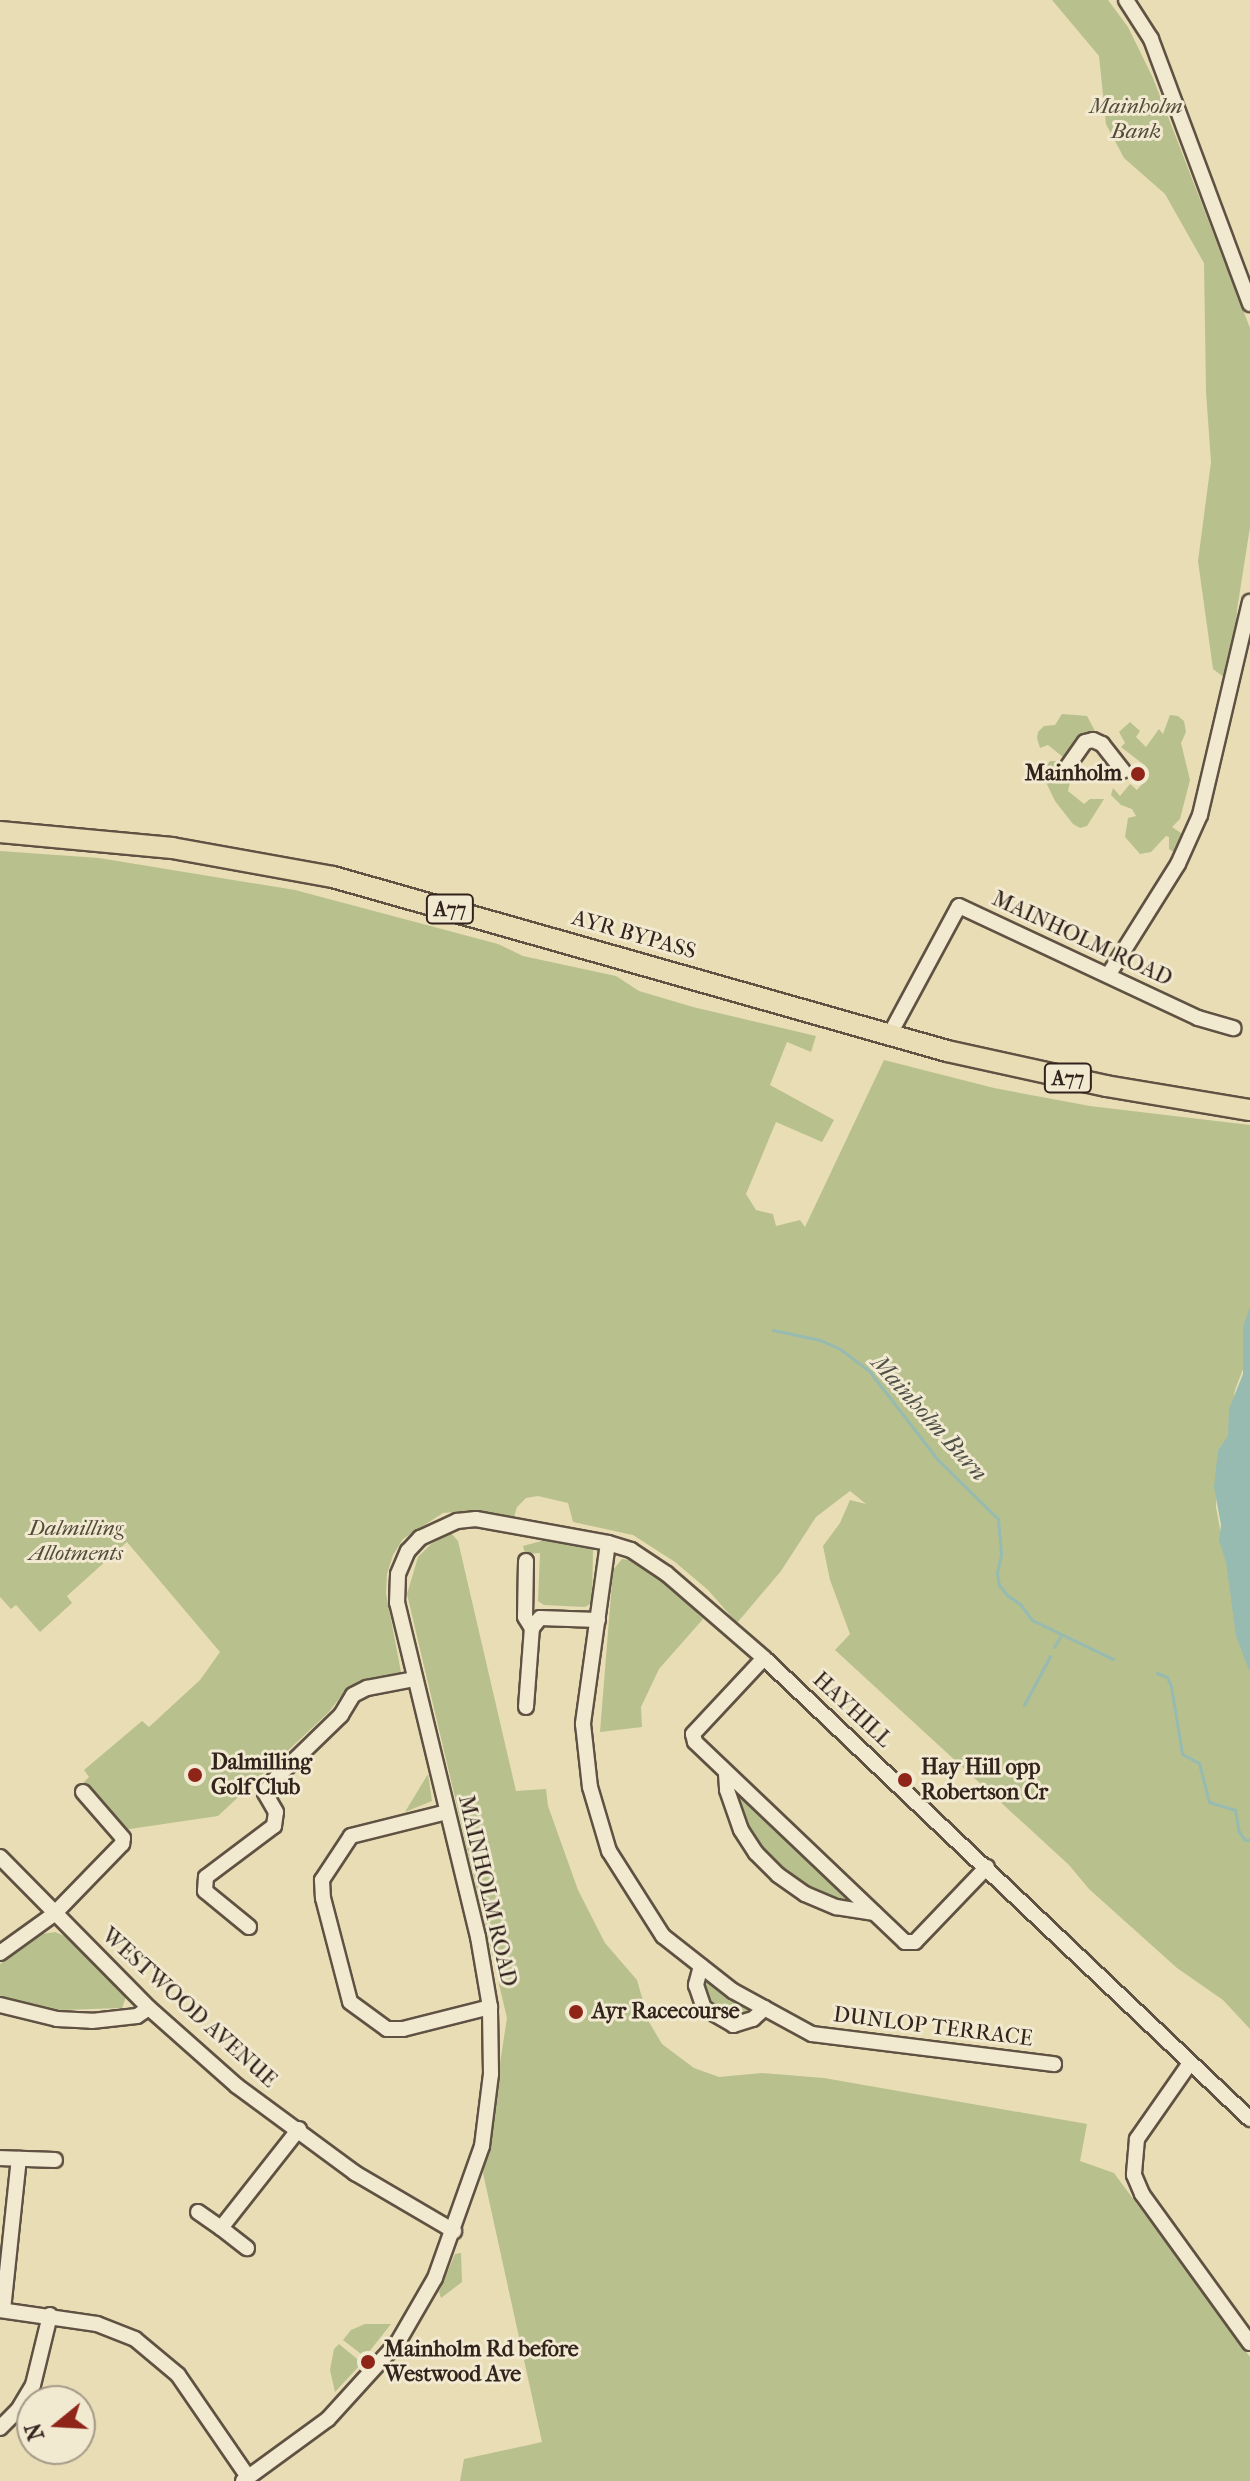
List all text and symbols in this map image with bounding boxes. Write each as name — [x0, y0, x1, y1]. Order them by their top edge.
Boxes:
park label: Mainholm Bank — [1090, 93, 1182, 144]
place label: Mainholm — [1025, 761, 1122, 787]
marker: Mainholm — [1129, 765, 1147, 783]
street label: MAINHOLM ROAD — [988, 886, 1176, 992]
road number: A77 — [424, 893, 476, 925]
street label: AYR BYPASS — [569, 905, 699, 965]
road number: A77 — [1042, 1062, 1094, 1094]
water label: Mainholm Burn — [865, 1349, 993, 1487]
park label: Dalmilling Allotments — [29, 1515, 123, 1566]
street label: HAYHILL — [807, 1667, 897, 1753]
place label: Dalmilling Golf Club — [211, 1749, 312, 1800]
place label: Hay Hill opp Robertson Cr — [921, 1754, 1048, 1806]
marker: Dalmilling Golf Club — [186, 1766, 204, 1784]
marker: Hay Hill opp Robertson Cr — [896, 1771, 914, 1789]
street label: MAINHOLM ROAD — [452, 1793, 522, 1989]
street label: WESTWOOD AVENUE — [96, 1922, 282, 2094]
place label: Ayr Racecourse — [592, 1999, 740, 2025]
street label: DUNLOP TERRACE — [832, 2002, 1034, 2052]
marker: Ayr Racecourse — [567, 2003, 585, 2021]
place label: Mainholm Rd before Westwood Ave — [384, 2336, 579, 2388]
marker: Mainholm Rd before Westwood Ave — [359, 2353, 377, 2371]
north arrow — [16, 2385, 96, 2465]
text: N — [20, 2420, 50, 2444]

